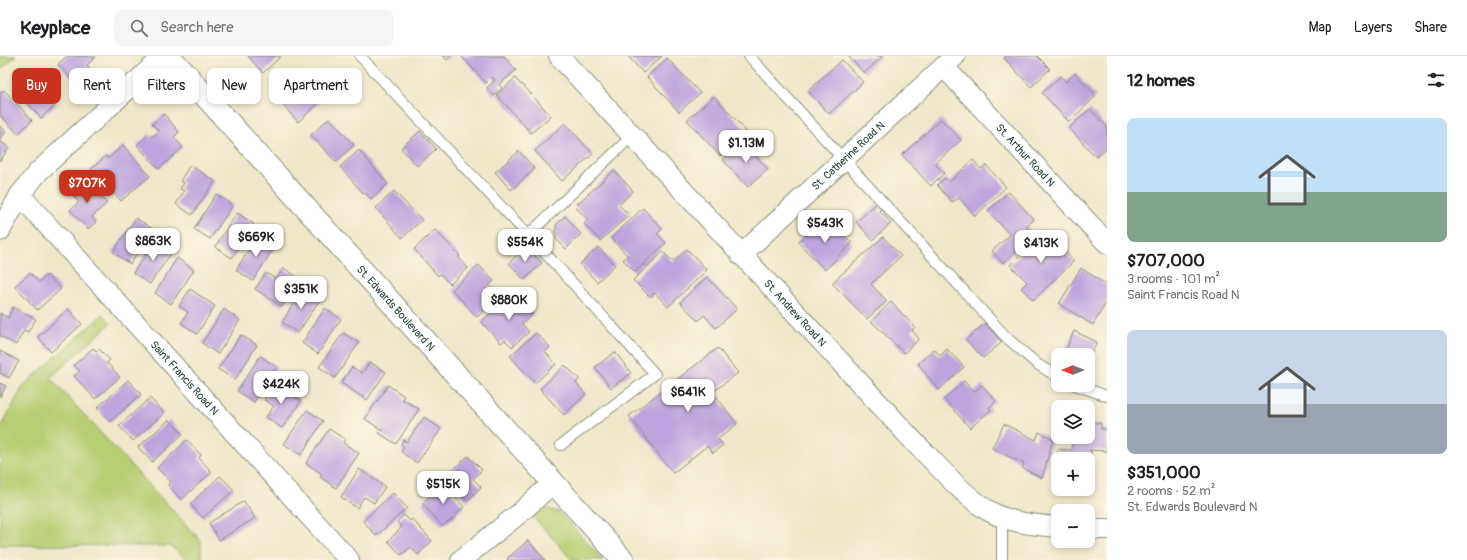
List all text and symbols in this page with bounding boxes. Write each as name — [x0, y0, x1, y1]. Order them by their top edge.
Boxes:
search box — [114, 10, 394, 46]
text: Keyplace — [20, 16, 90, 40]
icon: search — [128, 17, 150, 39]
text: Search here — [160, 18, 234, 37]
text: Map — [1309, 19, 1332, 36]
text: Layers — [1354, 19, 1392, 36]
text: Share — [1414, 19, 1447, 36]
chip: Buy — [12, 68, 61, 104]
chip: Rent — [69, 68, 125, 104]
chip: Filters — [133, 68, 199, 104]
chip: New — [207, 68, 261, 104]
chip: Apartment — [269, 68, 362, 104]
icon: filters — [1425, 69, 1447, 91]
text: 12 homes — [1127, 70, 1195, 91]
street label: St. Catherine Road N — [809, 119, 887, 193]
street label: St. Arthur Road N — [993, 121, 1058, 189]
pin: $1.13M — [713, 130, 779, 164]
text: $1.13M — [728, 135, 764, 151]
icon: home — [1251, 144, 1323, 216]
pin: $707K — [59, 170, 115, 204]
text: $707K — [68, 175, 106, 191]
pin: $543K — [797, 210, 853, 244]
text: $543K — [807, 215, 843, 231]
pin: $669K — [228, 224, 284, 258]
pin: $863K — [125, 228, 181, 262]
text: $669K — [238, 229, 274, 245]
pin: $554K — [497, 229, 553, 263]
pin: $413K — [1013, 230, 1069, 264]
text: $863K — [135, 233, 171, 249]
text: $554K — [507, 234, 543, 250]
text: $413K — [1024, 235, 1058, 251]
text: $707,000 — [1127, 250, 1205, 271]
street label: St. Edwards Boulevard N — [354, 262, 438, 353]
text: 3 rooms · 101 m² — [1127, 271, 1220, 287]
pin: $351K — [273, 276, 329, 310]
street label: St. Andrew Road N — [761, 277, 829, 349]
text: $351K — [284, 281, 318, 297]
pin: $880K — [481, 287, 537, 321]
text: Saint Francis Road N — [1127, 287, 1240, 303]
text: $880K — [491, 292, 527, 308]
street label: Saint Francis Road N — [148, 338, 221, 418]
north arrow — [1051, 348, 1095, 392]
map controls — [1051, 348, 1095, 548]
icon: home — [1251, 356, 1323, 428]
pin: $424K — [253, 371, 309, 405]
text: $424K — [262, 376, 300, 392]
pin: $641K — [660, 379, 716, 413]
text: $641K — [670, 384, 706, 400]
button: layers — [1051, 400, 1095, 444]
button: + — [1051, 452, 1095, 496]
text: $351,000 — [1127, 462, 1201, 483]
pin: $515K — [415, 471, 471, 505]
text: $515K — [426, 476, 460, 492]
text: 2 rooms · 52 m² — [1127, 483, 1215, 499]
text: St. Edwards Boulevard N — [1127, 499, 1257, 515]
button: − — [1051, 504, 1095, 548]

